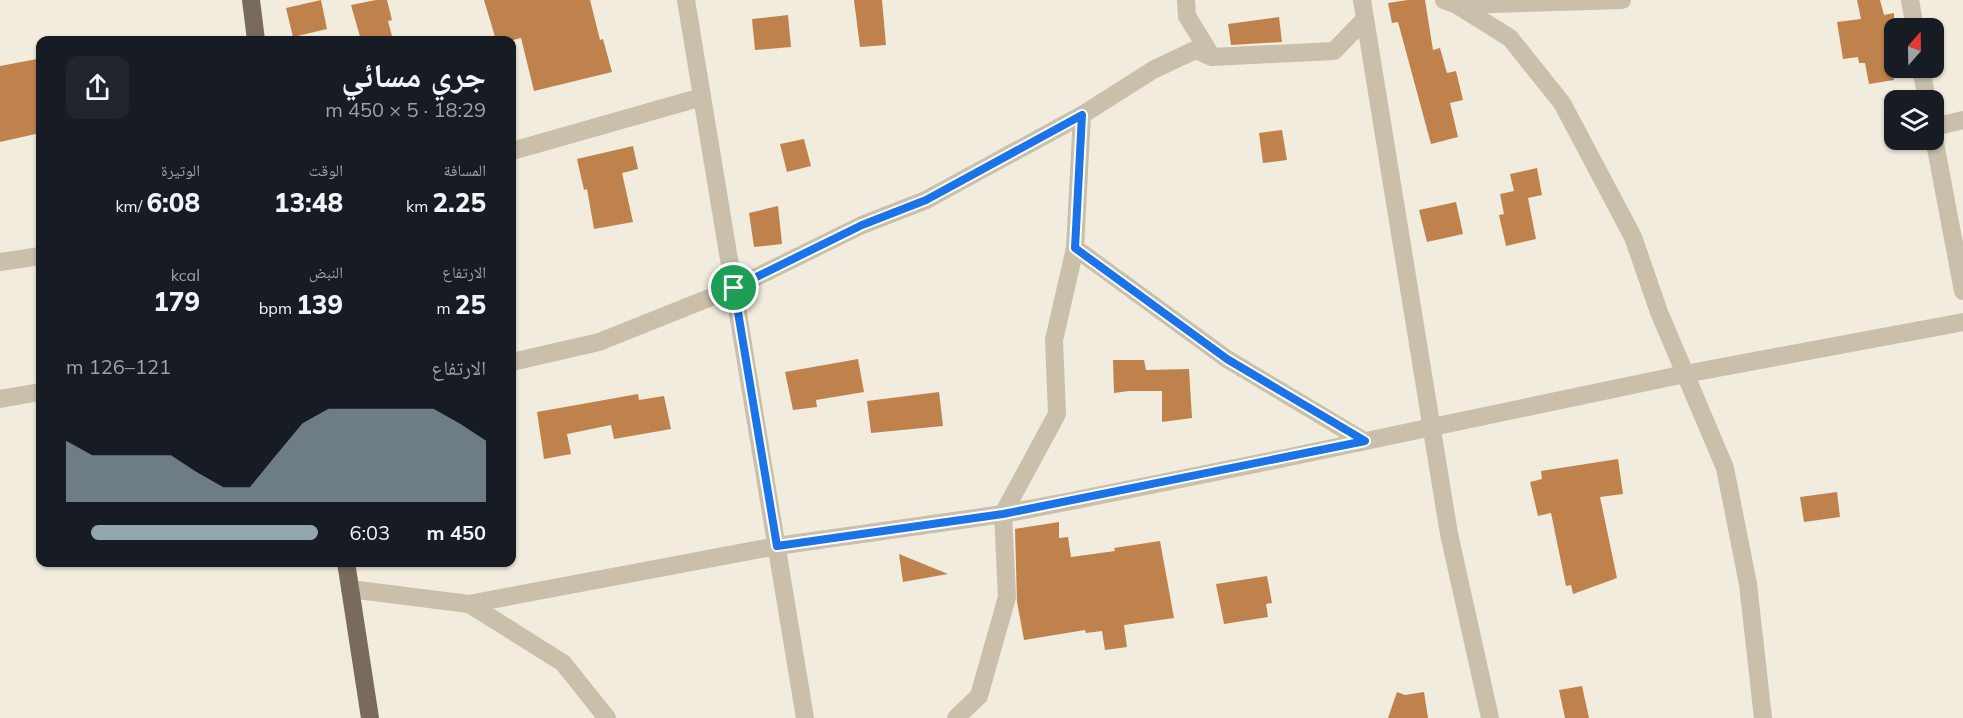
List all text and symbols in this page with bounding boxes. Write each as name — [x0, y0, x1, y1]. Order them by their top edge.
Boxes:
north arrow — [1884, 18, 1944, 78]
map controls — [1884, 18, 1944, 150]
text: جري مسائي — [341, 54, 486, 95]
button: share — [66, 56, 129, 119]
button: layers — [1884, 90, 1944, 150]
text: 18:29 · 5 × 450 m — [325, 97, 486, 122]
text: الوتيرة — [161, 160, 200, 180]
text: الوقت — [309, 160, 343, 180]
text: المسافة — [444, 160, 486, 180]
text: 6:08 — [146, 186, 200, 219]
text: 13:48 — [274, 186, 343, 219]
text: 2.25 — [432, 186, 486, 219]
text: /km — [115, 196, 146, 216]
text: km — [406, 196, 432, 216]
text: النبض — [309, 262, 343, 282]
text: الارتفاع — [442, 262, 486, 282]
pin — [708, 262, 759, 313]
text: kcal — [171, 265, 200, 285]
icon: arrive — [717, 271, 750, 304]
text: 179 — [153, 285, 200, 318]
text: 139 — [296, 288, 343, 321]
text: 25 — [455, 288, 486, 321]
text: bpm — [259, 298, 296, 318]
text: m — [437, 298, 455, 318]
text: 121–126 m — [66, 354, 171, 379]
text: الارتفاع — [431, 355, 486, 380]
text: 6:03 — [349, 520, 390, 545]
text: 450 m — [427, 520, 486, 545]

